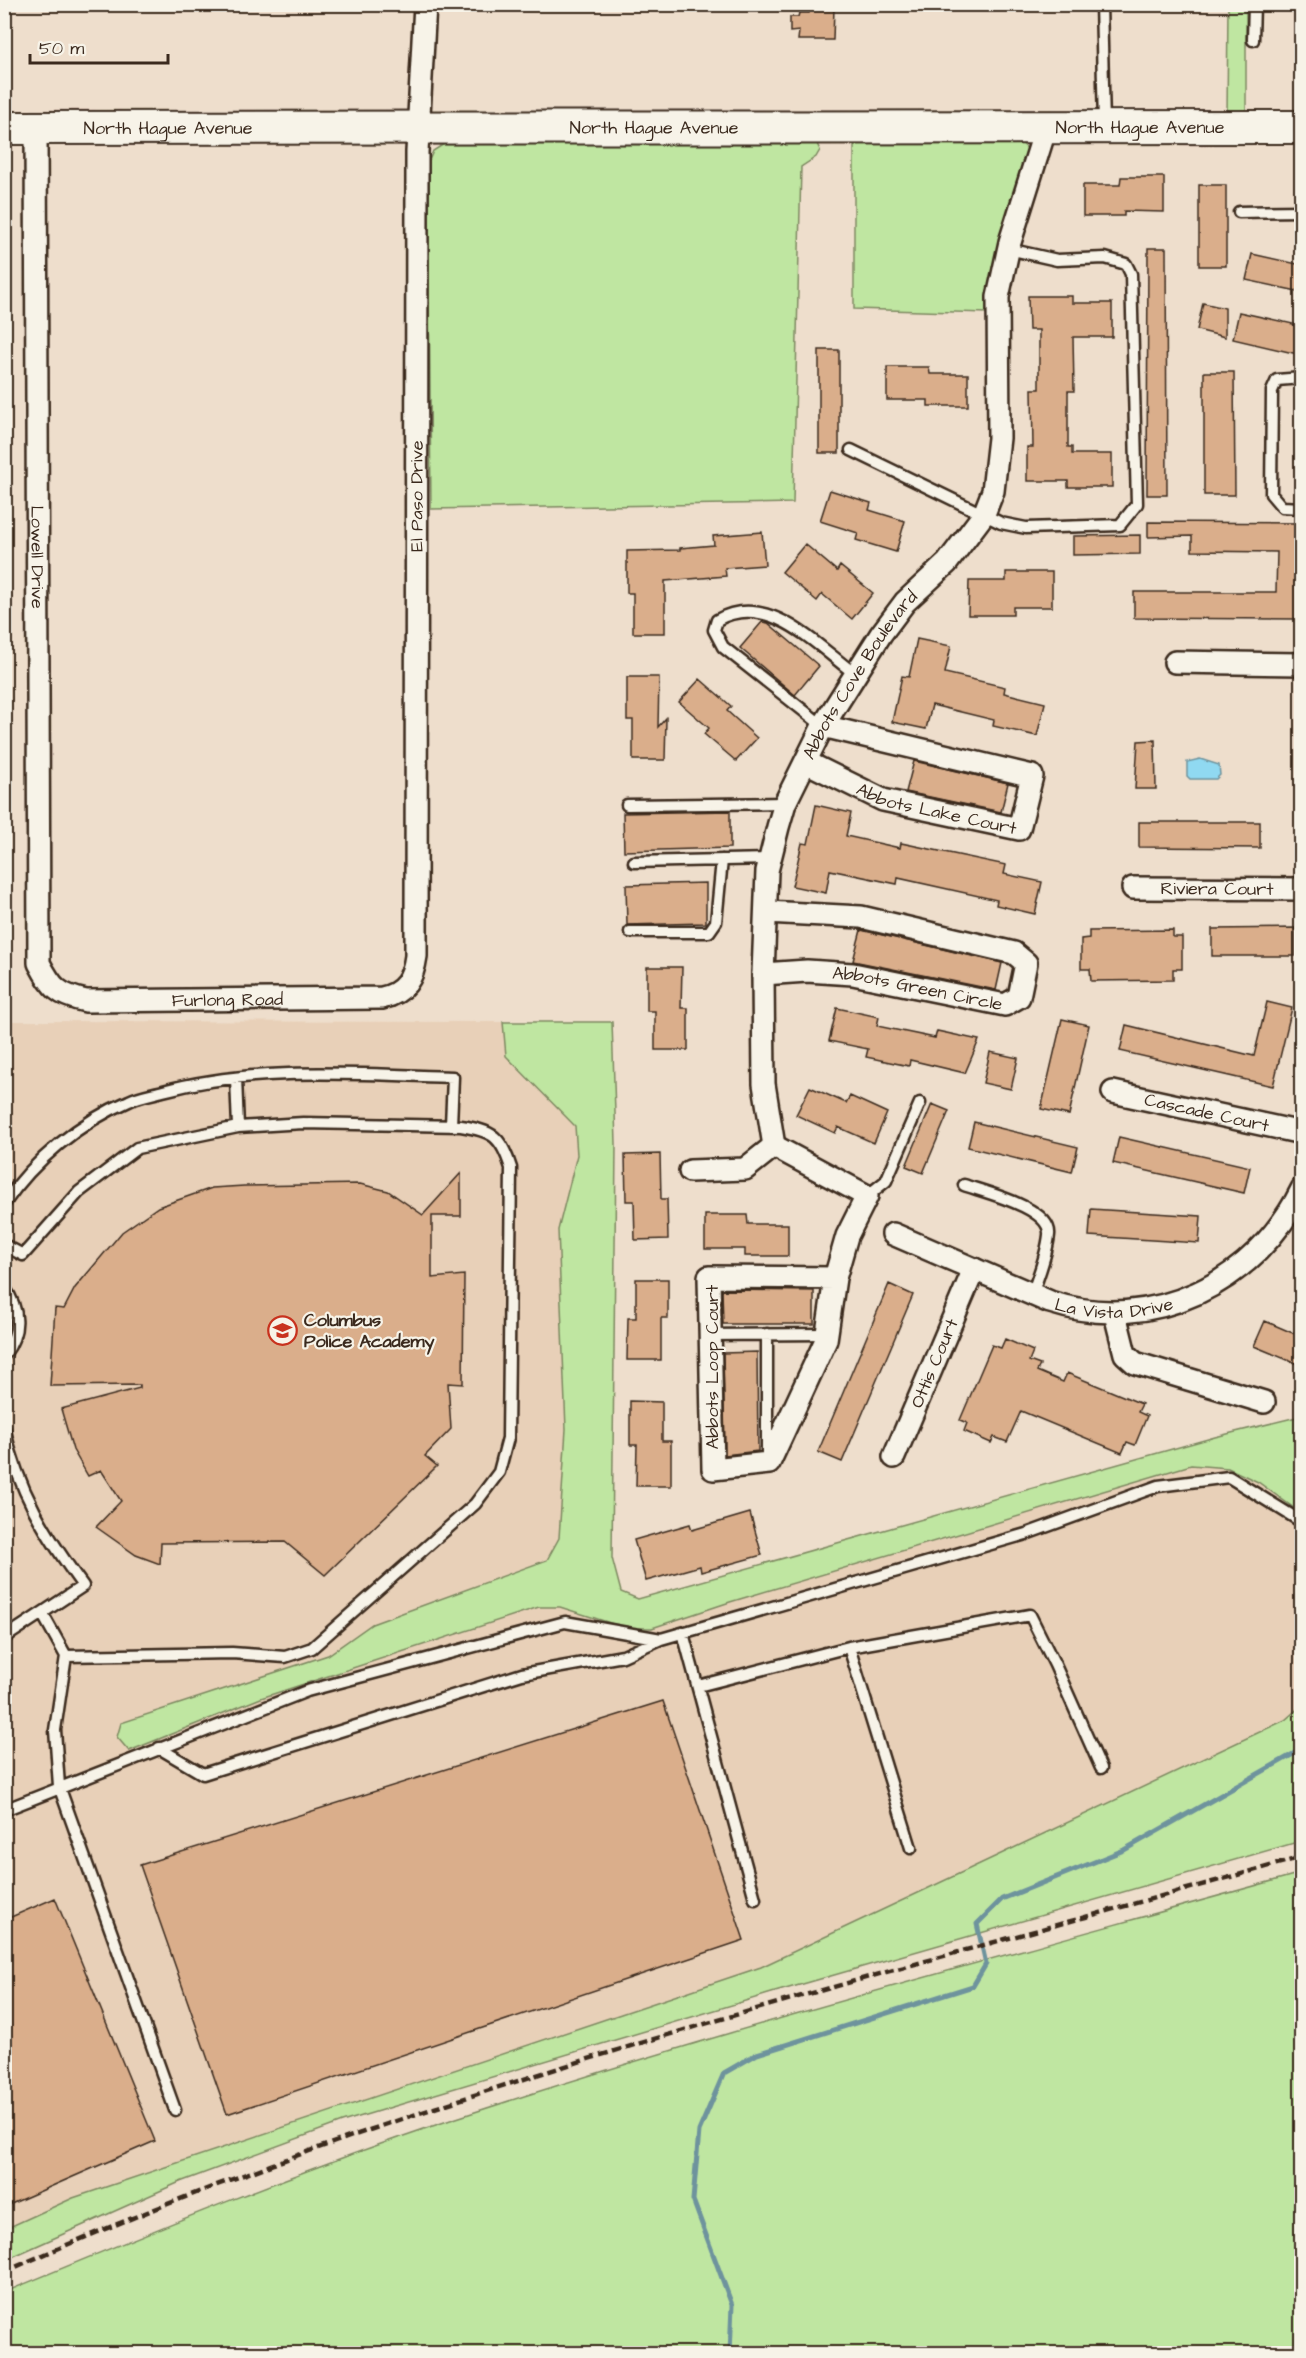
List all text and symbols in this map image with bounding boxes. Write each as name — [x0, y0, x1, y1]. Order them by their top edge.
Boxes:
scale bar — [30, 27, 168, 65]
text: 50 m — [39, 36, 84, 61]
street label: North Hague Avenue — [570, 115, 739, 142]
street label: North Hague Avenue — [1056, 115, 1225, 141]
street label: North Hague Avenue — [84, 116, 253, 142]
street label: El Paso Drive — [405, 440, 430, 552]
street label: Lowell Drive — [24, 505, 50, 609]
street label: Abbots Cove Boulevard — [796, 585, 923, 764]
street label: Abbots Lake Court — [852, 777, 1020, 841]
street label: Riviera Court — [1160, 876, 1274, 902]
street label: Abbots Green Circle — [832, 961, 1005, 1017]
street label: Furlong Road — [172, 987, 283, 1014]
street label: Cascade Court — [1142, 1087, 1272, 1139]
street label: Abbots Loop Court — [700, 1284, 725, 1449]
street label: La Vista Drive — [1052, 1291, 1176, 1325]
place label: Columbus Police Academy — [304, 1308, 435, 1355]
school or university icon: Columbus Police Academy — [267, 1314, 299, 1346]
street label: Ottis Court — [904, 1314, 965, 1412]

